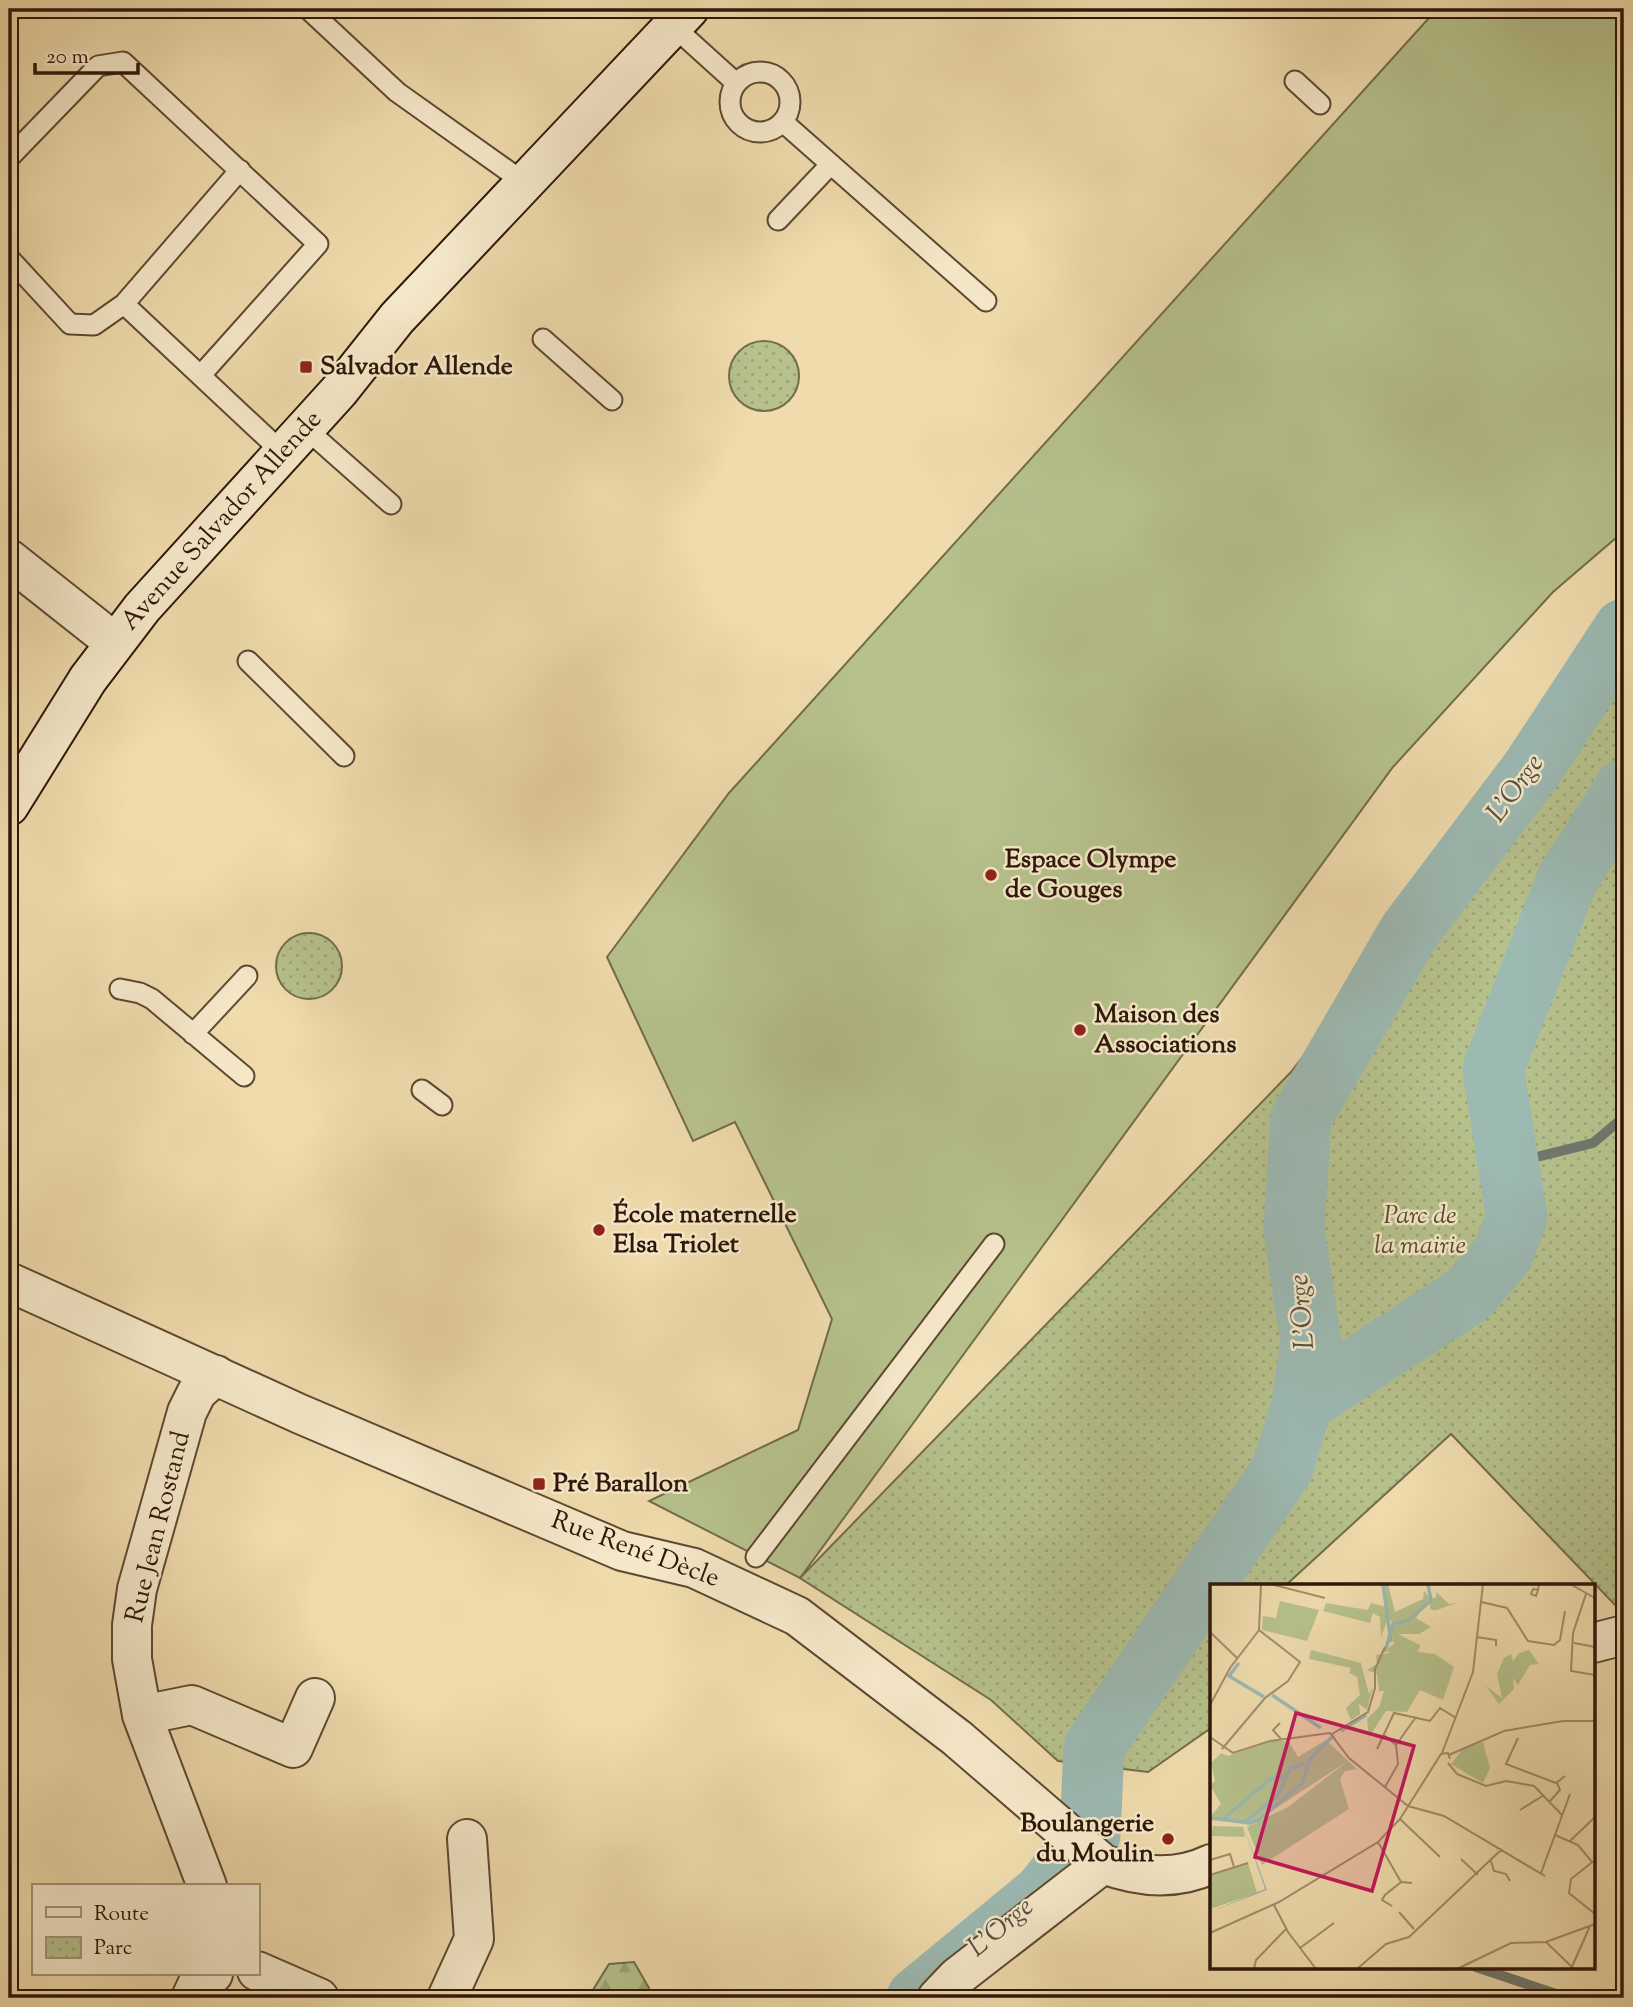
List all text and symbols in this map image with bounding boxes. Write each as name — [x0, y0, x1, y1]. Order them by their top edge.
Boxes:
scale bar — [35, 32, 138, 76]
text: 20 m — [46, 43, 89, 73]
place label: Salvador Allende — [320, 349, 513, 386]
marker: Salvador Allende — [298, 359, 314, 375]
street label: Avenue Salvador Allende — [113, 403, 331, 639]
water label: L'Orge — [1478, 747, 1554, 831]
place label: Espace Olympe de Gouges — [1005, 842, 1176, 909]
marker: Espace Olympe de Gouges — [983, 867, 999, 883]
place label: Maison des Associations — [1094, 997, 1237, 1064]
marker: Maison des Associations — [1072, 1022, 1088, 1038]
place label: École maternelle Elsa Triolet — [613, 1197, 797, 1264]
park label: Parc de la mairie — [1374, 1198, 1466, 1265]
marker: École maternelle Elsa Triolet — [591, 1222, 607, 1238]
water label: L'Orge — [1280, 1273, 1326, 1351]
street label: Rue Jean Rostand — [117, 1427, 201, 1627]
place label: Pré Barallon — [553, 1466, 689, 1503]
marker: Pré Barallon — [531, 1476, 547, 1492]
street label: Rue René Dècle — [546, 1502, 724, 1598]
inset map — [1210, 1584, 1594, 1968]
place label: Boulangerie du Moulin — [1020, 1806, 1155, 1873]
marker: Boulangerie du Moulin — [1160, 1831, 1176, 1847]
legend — [32, 1884, 259, 1976]
water label: L'Orge — [959, 1888, 1043, 1968]
text: Route — [94, 1900, 149, 1930]
text: Parc — [94, 1934, 132, 1964]

